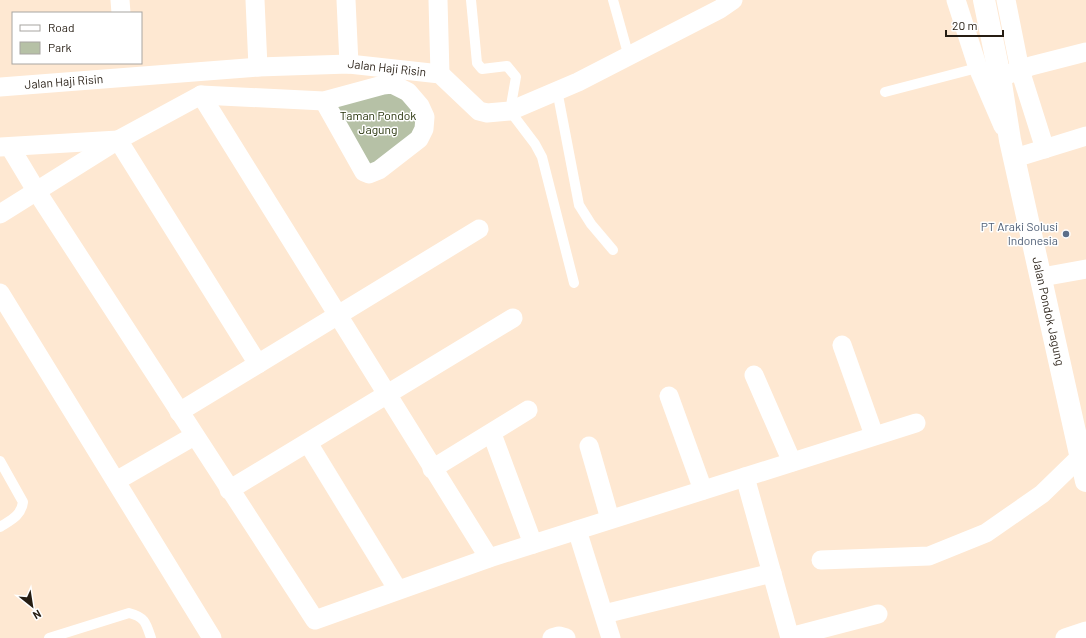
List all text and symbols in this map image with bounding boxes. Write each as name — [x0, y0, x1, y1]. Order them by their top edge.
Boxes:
legend — [12, 12, 142, 64]
scale bar — [946, 12, 1003, 38]
text: 20 m — [952, 18, 978, 32]
text: Road — [48, 20, 75, 34]
text: Park — [48, 40, 72, 54]
street label: Jalan Haji Risin — [347, 56, 427, 78]
street label: Jalan Haji Risin — [24, 71, 104, 91]
park label: Taman Pondok Jagung — [340, 108, 416, 136]
place label: PT Araki Solusi Indonesia — [981, 219, 1058, 247]
marker: PT Araki Solusi Indonesia — [1061, 229, 1071, 239]
street label: Jalan Pondok Jagung — [1030, 255, 1068, 367]
north arrow — [12, 586, 52, 626]
text: N — [31, 608, 44, 623]

